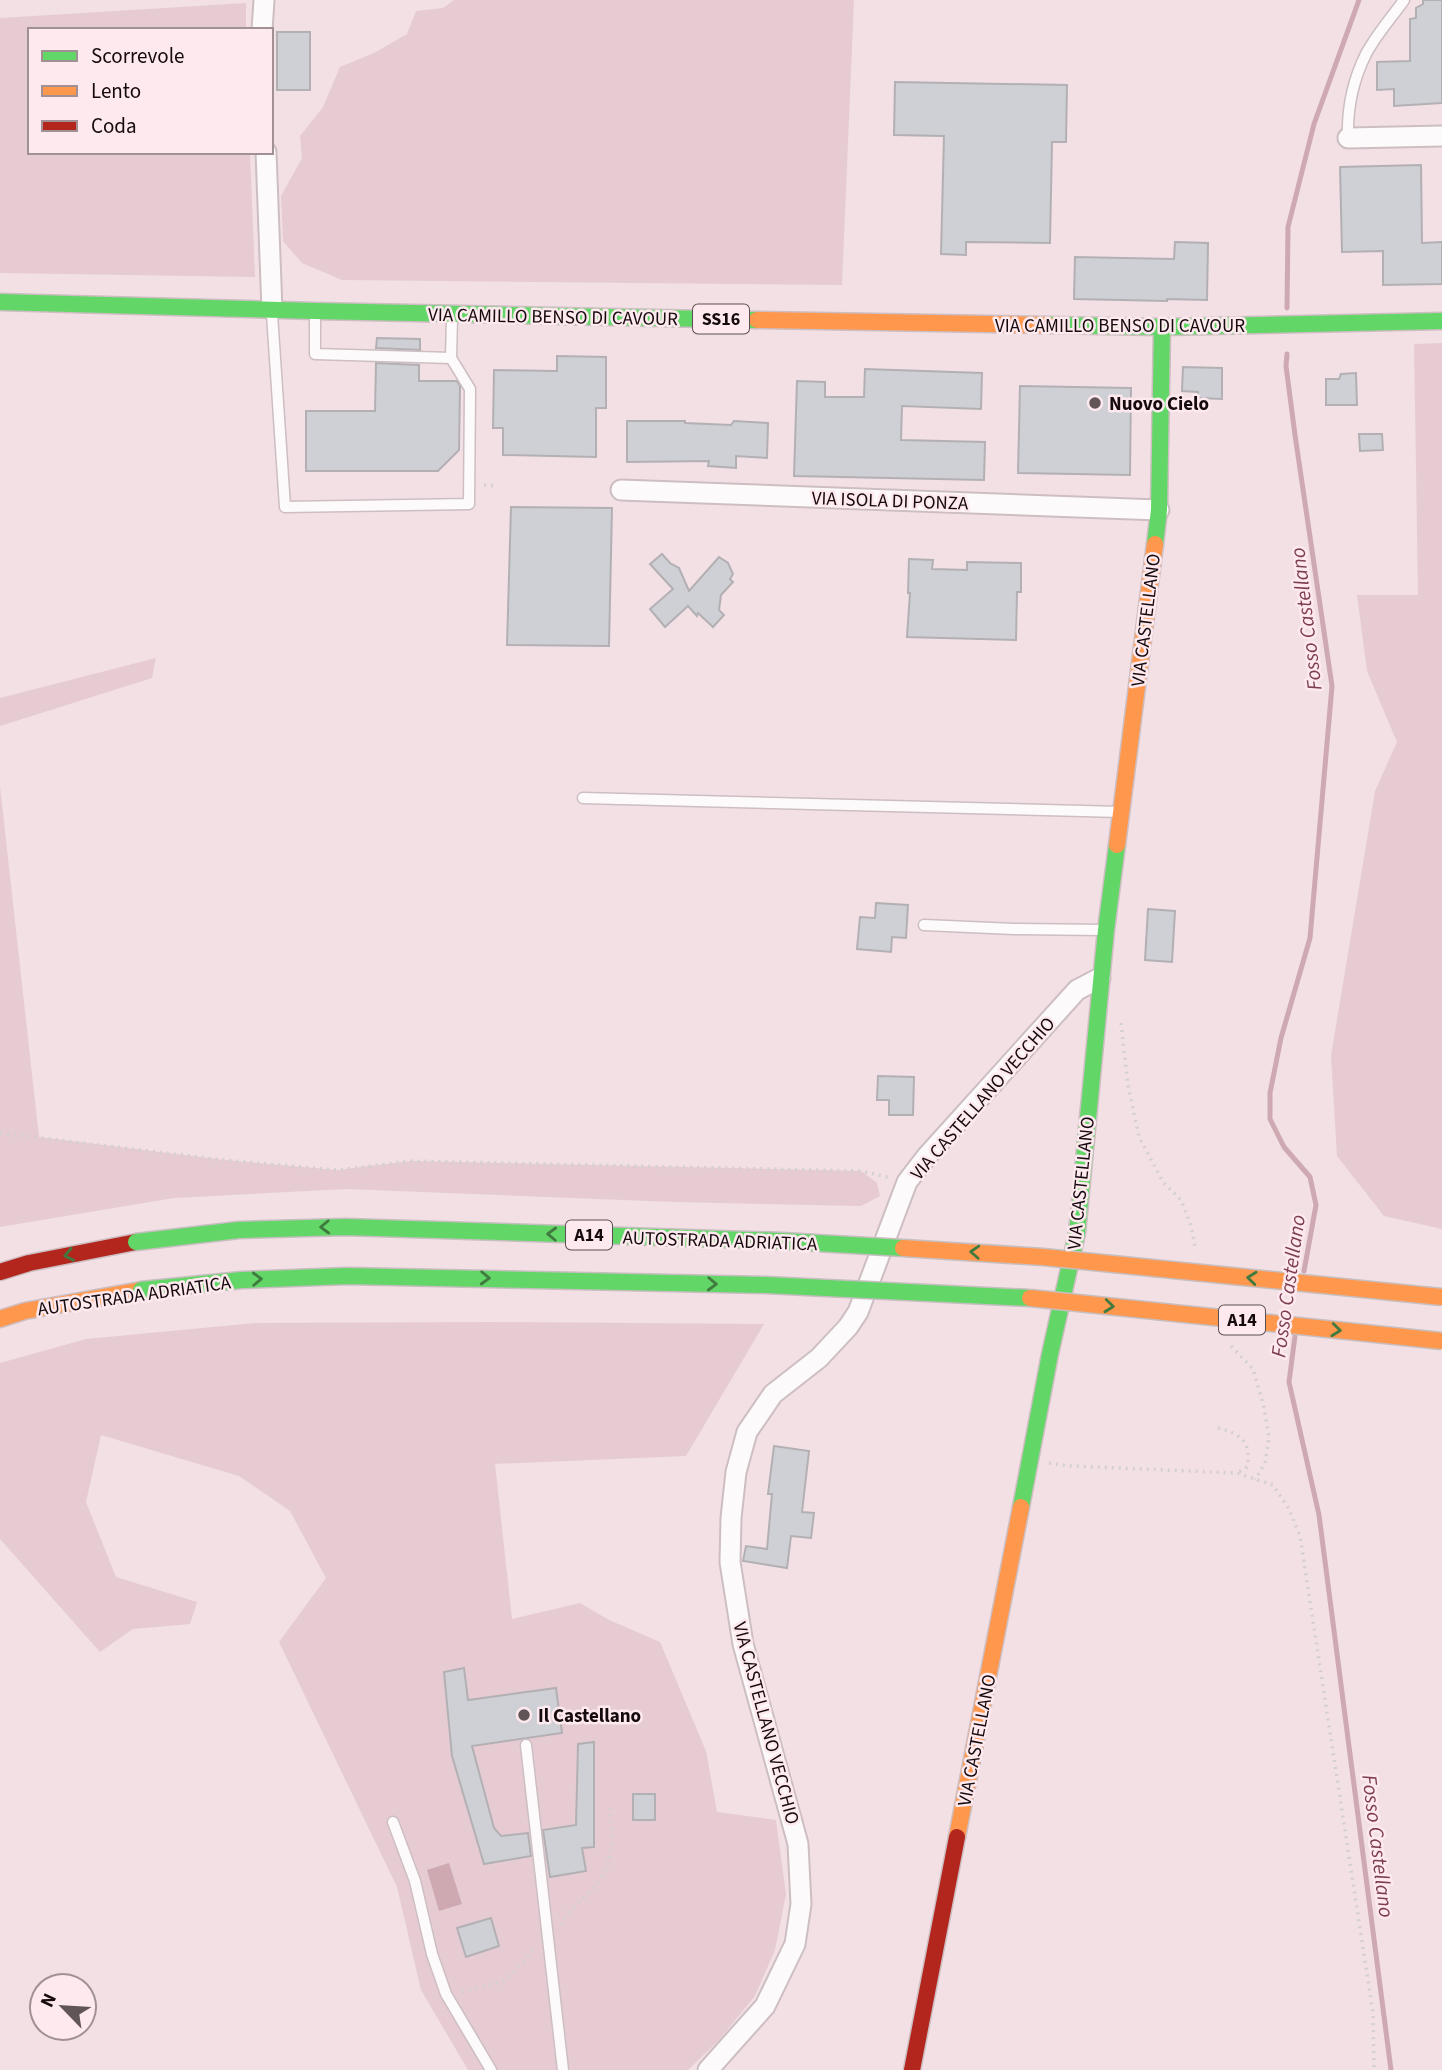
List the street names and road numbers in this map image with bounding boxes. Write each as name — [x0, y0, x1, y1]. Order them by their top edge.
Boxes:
street label: VIA CAMILLO BENSO DI CAVOUR — [428, 302, 678, 333]
road number: SS16 — [693, 304, 749, 334]
street label: VIA CAMILLO BENSO DI CAVOUR — [995, 313, 1245, 340]
street label: VIA ISOLA DI PONZA — [811, 485, 969, 518]
street label: VIA CASTELLANO — [1125, 552, 1168, 688]
street label: VIA CASTELLANO VECCHIO — [905, 1011, 1062, 1187]
street label: VIA CASTELLANO — [1061, 1115, 1102, 1251]
road number: A14 — [566, 1220, 612, 1250]
street label: AUTOSTRADA ADRIATICA — [622, 1225, 818, 1258]
street label: AUTOSTRADA ADRIATICA — [36, 1269, 233, 1323]
road number: A14 — [1219, 1306, 1265, 1335]
street label: VIA CASTELLANO VECCHIO — [726, 1619, 806, 1828]
street label: VIA CASTELLANO — [951, 1672, 1003, 1809]

